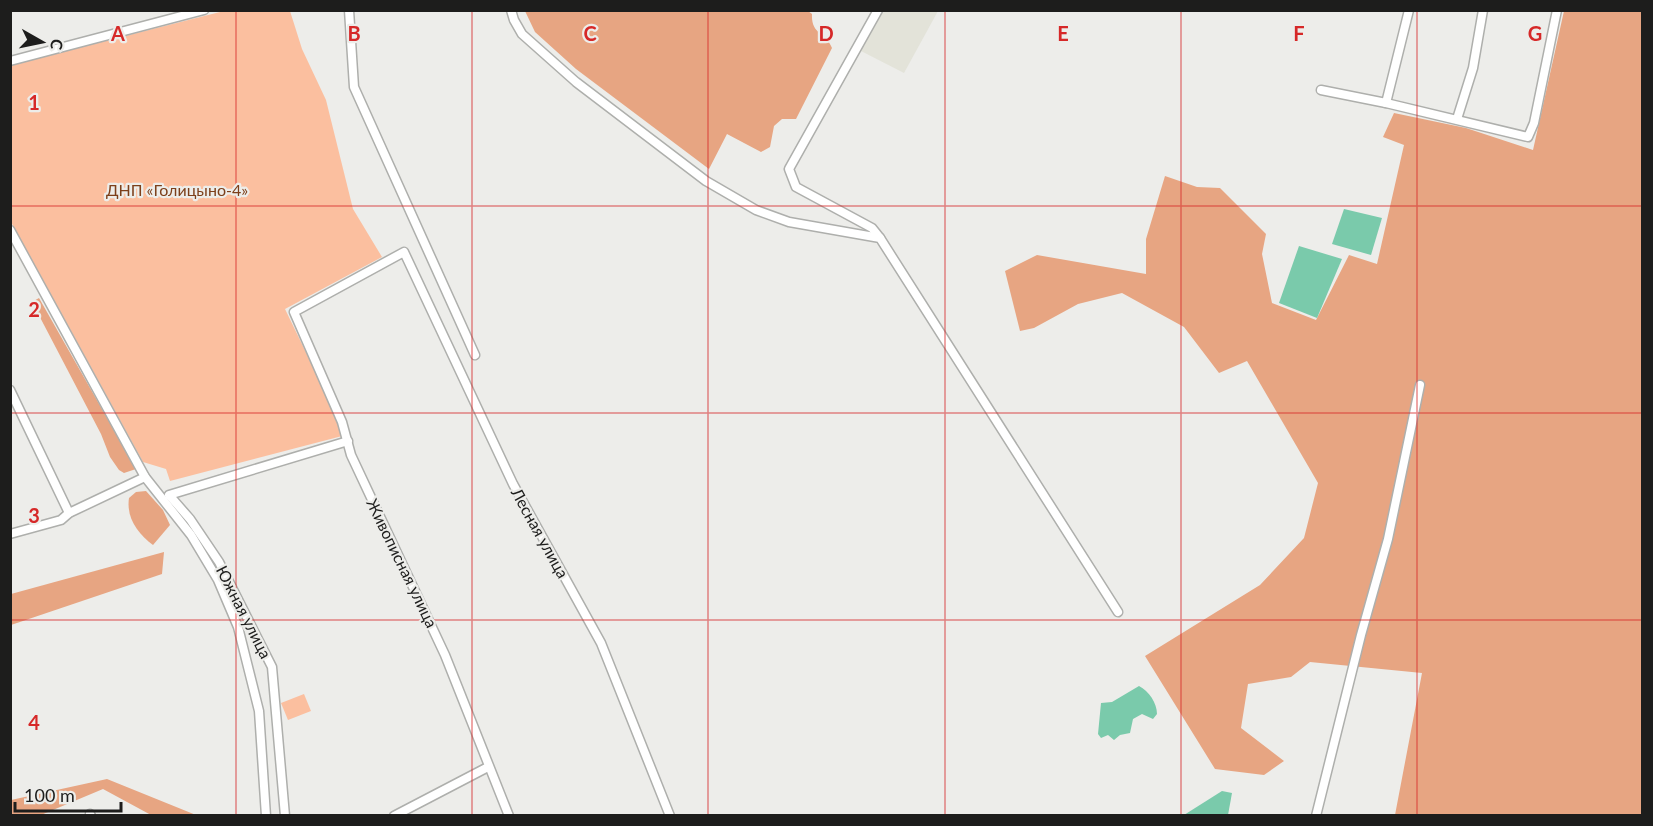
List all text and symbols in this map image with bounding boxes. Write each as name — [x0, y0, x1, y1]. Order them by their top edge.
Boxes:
north arrow — [12, 12, 72, 72]
text: A — [110, 21, 125, 45]
text: B — [347, 21, 361, 45]
text: C — [583, 21, 597, 45]
text: D — [818, 21, 834, 45]
text: E — [1057, 21, 1069, 45]
text: F — [1293, 21, 1305, 45]
text: G — [1528, 21, 1542, 45]
text: С — [47, 38, 68, 52]
text: 1 — [28, 90, 40, 114]
park label: ДНП «Голицыно-4» — [106, 180, 248, 199]
text: 2 — [28, 297, 40, 321]
street label: Лесная улица — [507, 483, 573, 581]
street label: Живописная улица — [363, 495, 442, 630]
text: 3 — [28, 503, 40, 527]
street label: Южная улица — [213, 562, 276, 661]
text: 4 — [28, 710, 40, 734]
scale bar — [15, 775, 122, 813]
text: 100 m — [24, 784, 75, 806]

